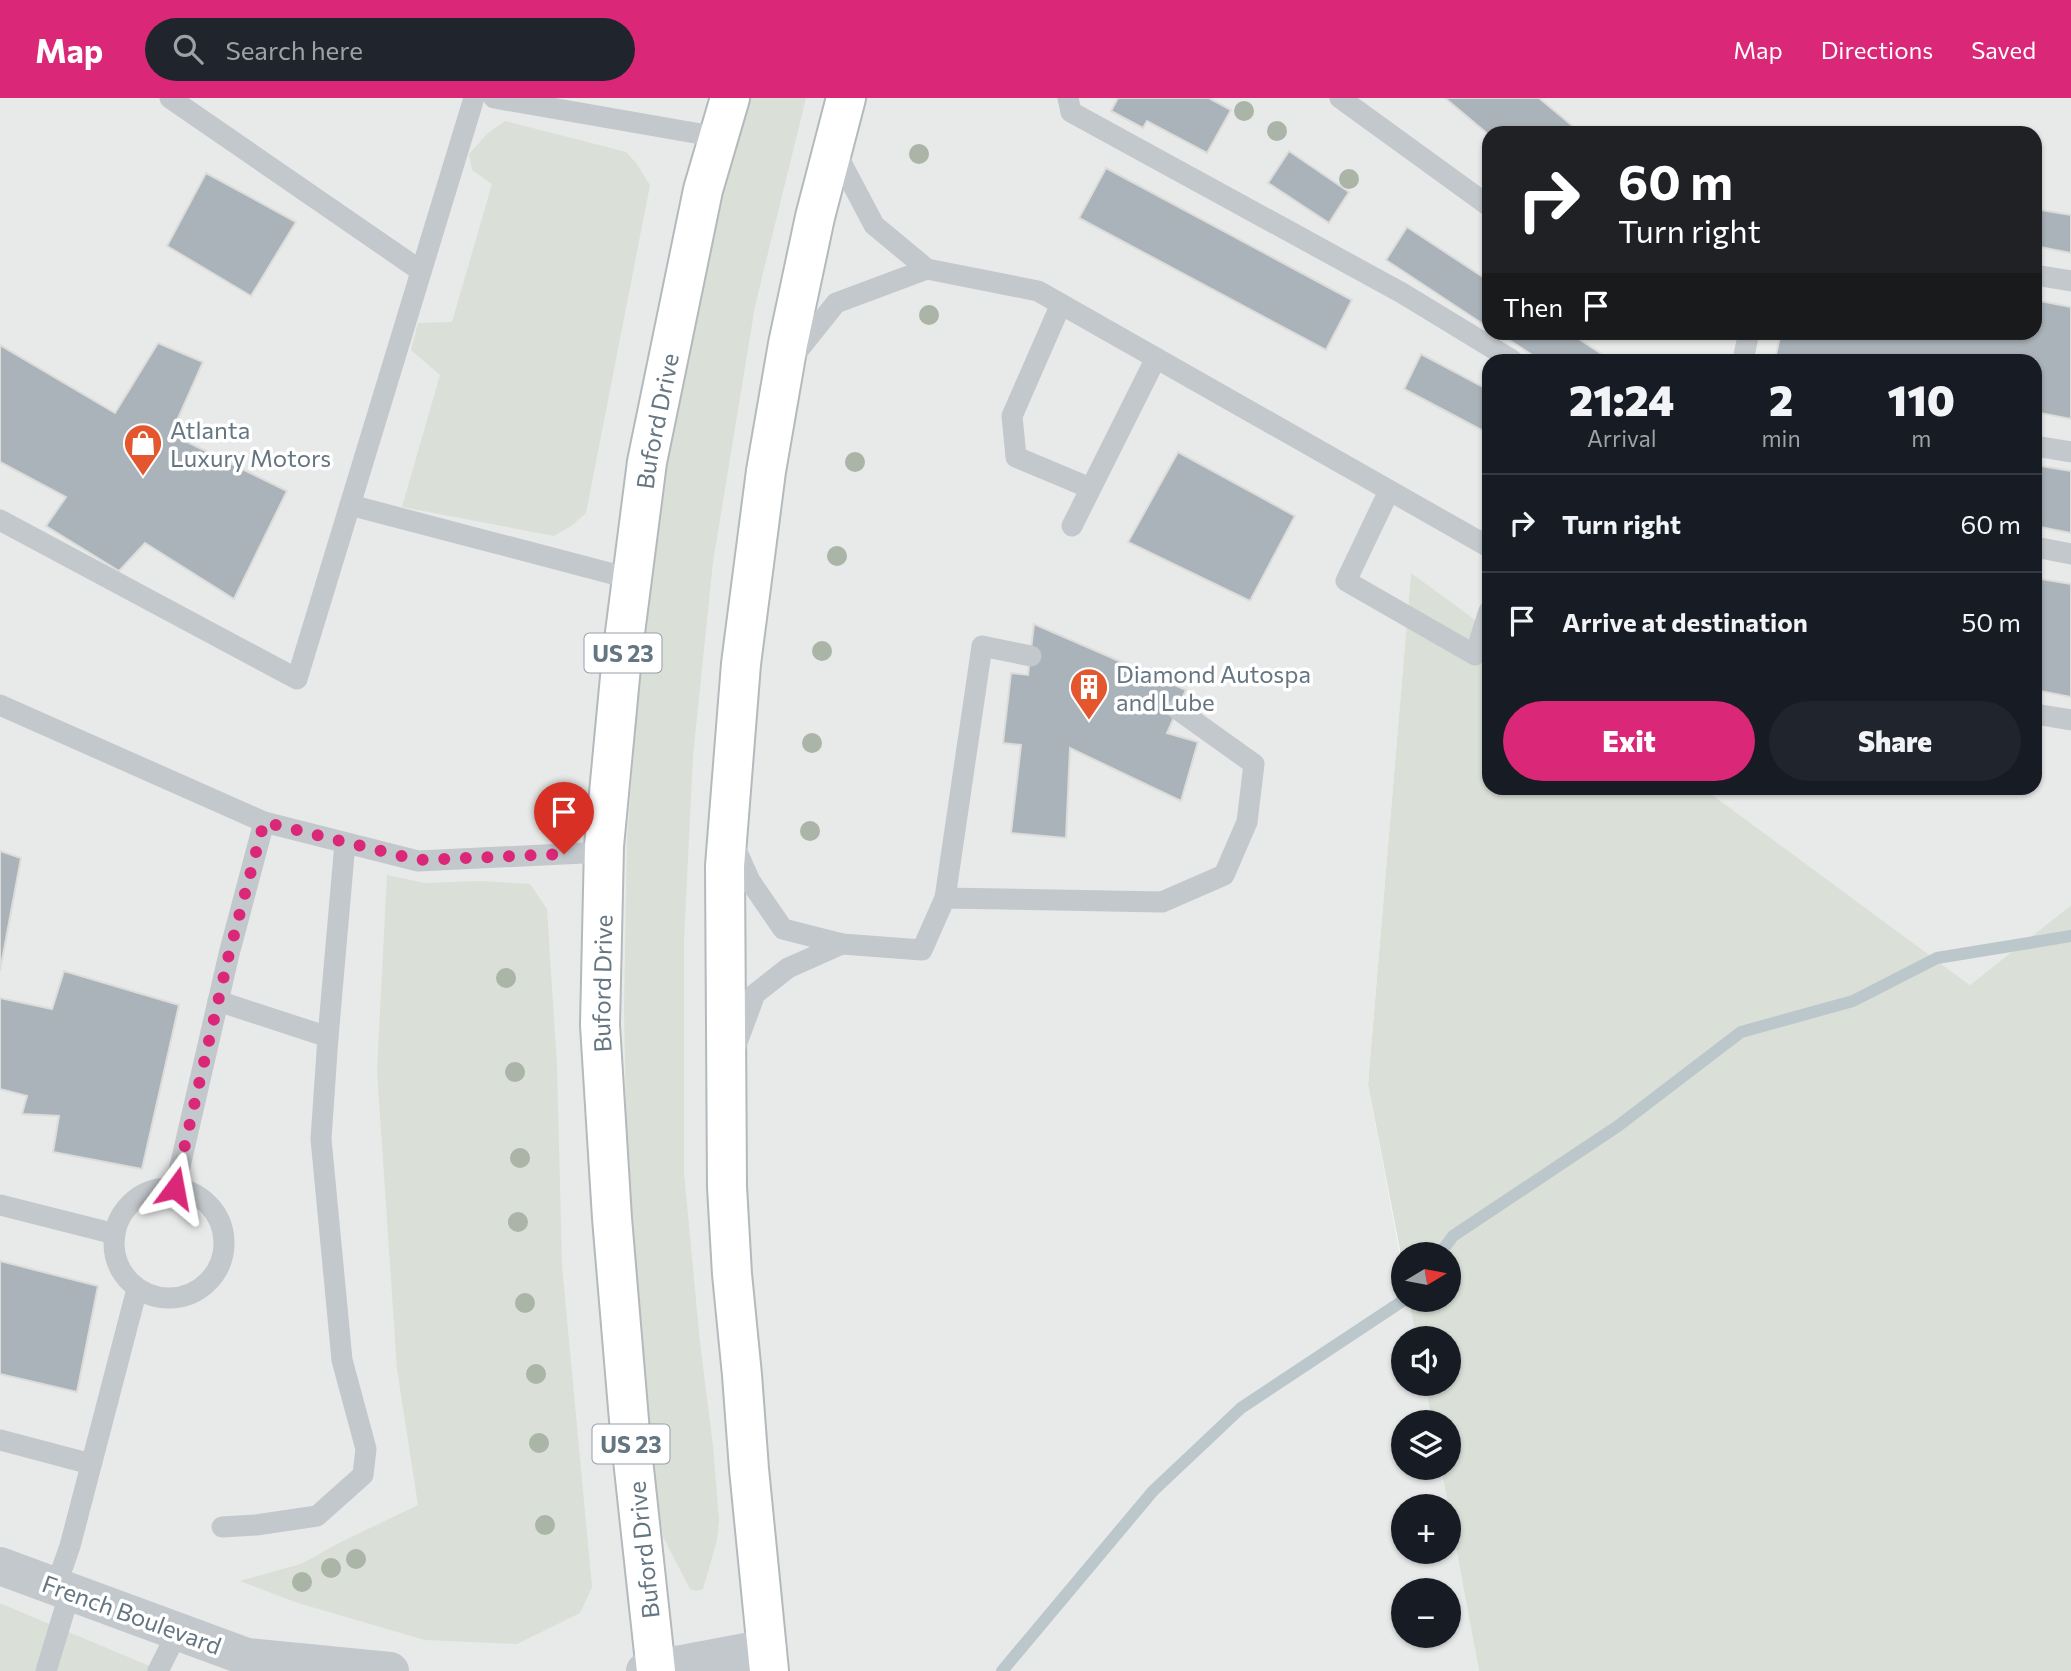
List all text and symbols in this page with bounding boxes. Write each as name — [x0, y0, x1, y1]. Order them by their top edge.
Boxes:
search box — [145, 18, 635, 81]
text: Map — [35, 29, 103, 70]
icon: search — [169, 30, 207, 68]
text: Search here — [225, 34, 363, 65]
text: Map — [1733, 35, 1783, 64]
text: Directions — [1821, 35, 1933, 64]
text: Saved — [1971, 35, 2036, 64]
text: 60 m — [1618, 150, 1733, 210]
icon: right — [1503, 154, 1594, 245]
text: Turn right — [1618, 210, 1761, 250]
icon: arrive — [1577, 287, 1615, 325]
text: Then — [1503, 291, 1563, 322]
street label: Buford Drive — [629, 350, 684, 491]
text: 21:24 — [1569, 373, 1674, 425]
text: 2 — [1769, 373, 1793, 425]
text: 110 — [1888, 373, 1955, 425]
place label: Atlanta Luxury Motors — [170, 415, 331, 472]
shop icon: Atlanta Luxury Motors — [122, 422, 164, 477]
text: Arrival — [1587, 424, 1657, 452]
text: min — [1761, 424, 1801, 452]
text: m — [1911, 424, 1931, 452]
icon: right — [1503, 504, 1541, 542]
text: Turn right — [1562, 508, 1681, 539]
text: 60 m — [1961, 508, 2021, 539]
icon: arrive — [1503, 602, 1541, 640]
text: Arrive at destination — [1562, 606, 1808, 637]
text: 50 m — [1961, 606, 2021, 637]
road number: US 23 — [584, 634, 662, 673]
place label: Diamond Autospa and Lube — [1116, 659, 1311, 716]
building icon: Diamond Autospa and Lube — [1068, 666, 1110, 721]
button: Exit — [1503, 701, 1755, 781]
button: Share — [1769, 701, 2021, 781]
pin — [534, 782, 594, 854]
icon: arrive — [545, 793, 583, 831]
street label: Buford Drive — [585, 914, 617, 1053]
position arrow — [138, 1151, 212, 1225]
north arrow — [1391, 1242, 1461, 1312]
map controls — [1391, 1242, 1461, 1648]
button: sound — [1391, 1326, 1461, 1396]
button: layers — [1391, 1410, 1461, 1480]
road number: US 23 — [592, 1424, 670, 1464]
street label: Buford Drive — [621, 1480, 665, 1620]
button: + — [1391, 1494, 1461, 1564]
street label: French Boulevard — [38, 1568, 226, 1660]
button: − — [1391, 1578, 1461, 1648]

